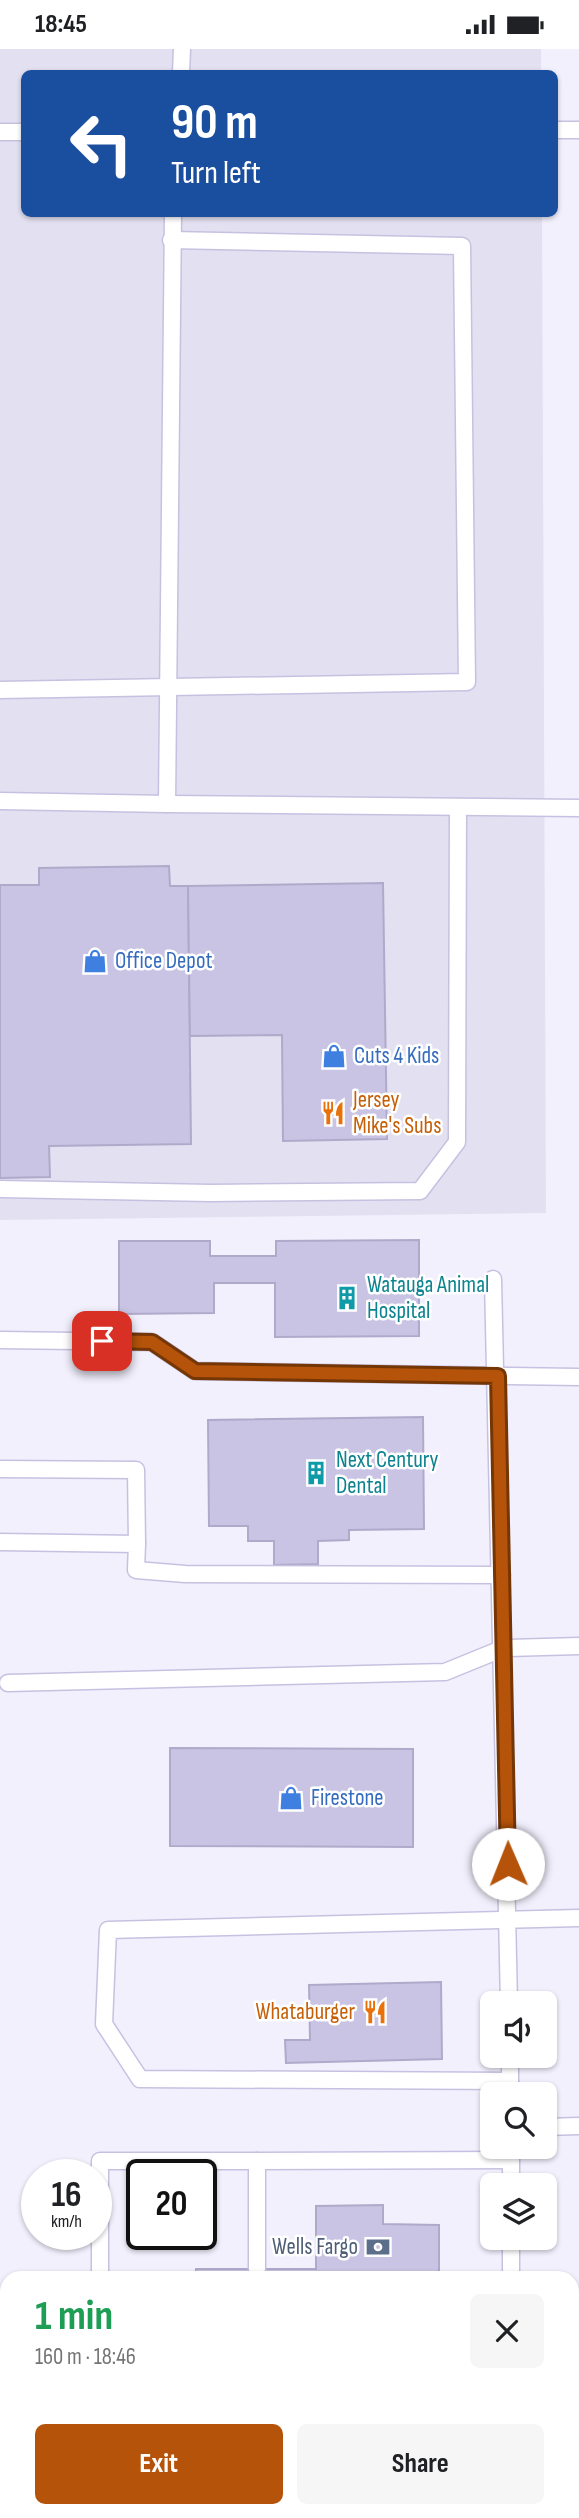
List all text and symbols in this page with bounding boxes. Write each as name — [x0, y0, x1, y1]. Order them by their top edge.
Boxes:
text: 18:45 — [35, 9, 87, 40]
text: 90 m — [171, 94, 258, 153]
icon: left — [56, 98, 147, 189]
text: Turn left — [171, 154, 261, 193]
shop icon: Office Depot — [81, 947, 109, 975]
place label: Office Depot — [115, 947, 212, 975]
shop icon: Cuts 4 Kids — [320, 1042, 348, 1070]
place label: Cuts 4 Kids — [354, 1042, 439, 1070]
place label: Jersey Mike's Subs — [352, 1086, 441, 1140]
restaurant icon: Jersey Mike's Subs — [319, 1099, 347, 1127]
place label: Watauga Animal Hospital — [367, 1271, 489, 1325]
building icon: Watauga Animal Hospital — [333, 1284, 361, 1312]
pin — [72, 1311, 132, 1371]
icon: arrive — [83, 1322, 121, 1360]
place label: Next Century Dental — [336, 1446, 439, 1500]
building icon: Next Century Dental — [302, 1459, 330, 1487]
shop icon: Firestone — [277, 1784, 305, 1812]
place label: Firestone — [311, 1784, 384, 1812]
position arrow — [471, 1827, 545, 1901]
map controls — [480, 1991, 557, 2250]
button: sound — [480, 1991, 557, 2068]
place label: Whataburger — [256, 1998, 355, 2026]
restaurant icon: Whataburger — [361, 1998, 389, 2026]
button: search — [480, 2082, 557, 2159]
speed limit sign: 20 — [126, 2159, 217, 2250]
button: layers — [480, 2173, 557, 2250]
text: 16 — [51, 2174, 82, 2217]
text: km/h — [51, 2211, 82, 2232]
place label: Wells Fargo — [272, 2233, 358, 2261]
bank icon: Wells Fargo — [364, 2233, 392, 2261]
text: 1 min — [35, 2291, 113, 2342]
button: close — [470, 2294, 544, 2368]
text: 160 m · 18:46 — [35, 2343, 136, 2371]
button: Exit — [35, 2424, 283, 2504]
button: Share — [297, 2424, 544, 2504]

